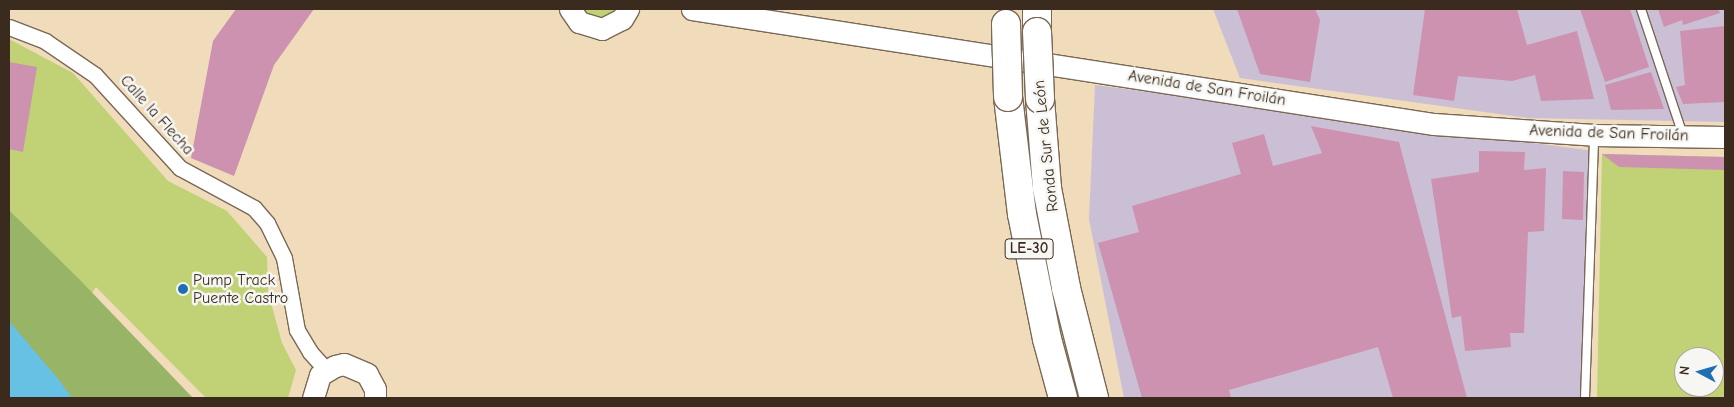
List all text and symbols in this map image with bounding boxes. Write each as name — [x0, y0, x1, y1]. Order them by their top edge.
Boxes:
street label: Avenida de San Froilán — [1127, 66, 1287, 110]
street label: Calle la Flecha — [116, 71, 198, 159]
street label: Ronda Sur de León — [1030, 79, 1062, 213]
street label: Avenida de San Froilán — [1529, 121, 1689, 145]
road number: LE-30 — [1004, 236, 1054, 262]
place label: Pump Track Puente Castro — [193, 270, 288, 308]
marker: Pump Track Puente Castro — [177, 283, 189, 295]
north arrow — [1674, 347, 1724, 397]
text: N — [1676, 365, 1694, 376]

